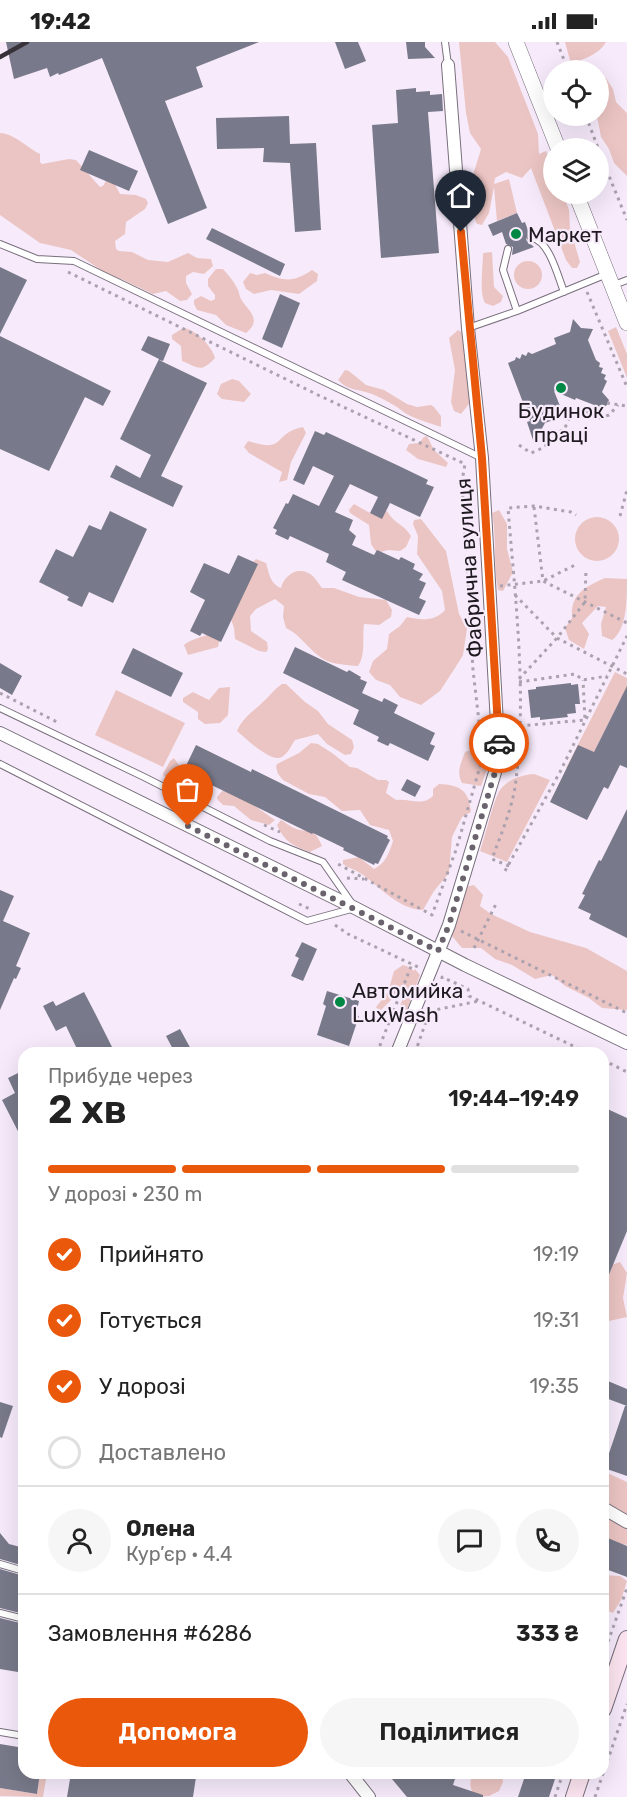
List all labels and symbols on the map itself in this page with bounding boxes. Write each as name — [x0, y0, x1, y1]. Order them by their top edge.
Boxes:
pin — [435, 170, 486, 232]
place label: Маркет — [528, 222, 602, 247]
marker: Маркет — [509, 227, 523, 241]
marker: Будинок праці — [554, 381, 568, 395]
place label: Будинок праці — [518, 398, 604, 447]
street label: Фабрична вулиця — [450, 477, 488, 659]
courier — [469, 713, 529, 773]
pin — [162, 764, 213, 826]
place label: Автомийка LuxWash — [352, 978, 463, 1027]
marker: Автомийка LuxWash — [333, 995, 347, 1009]

